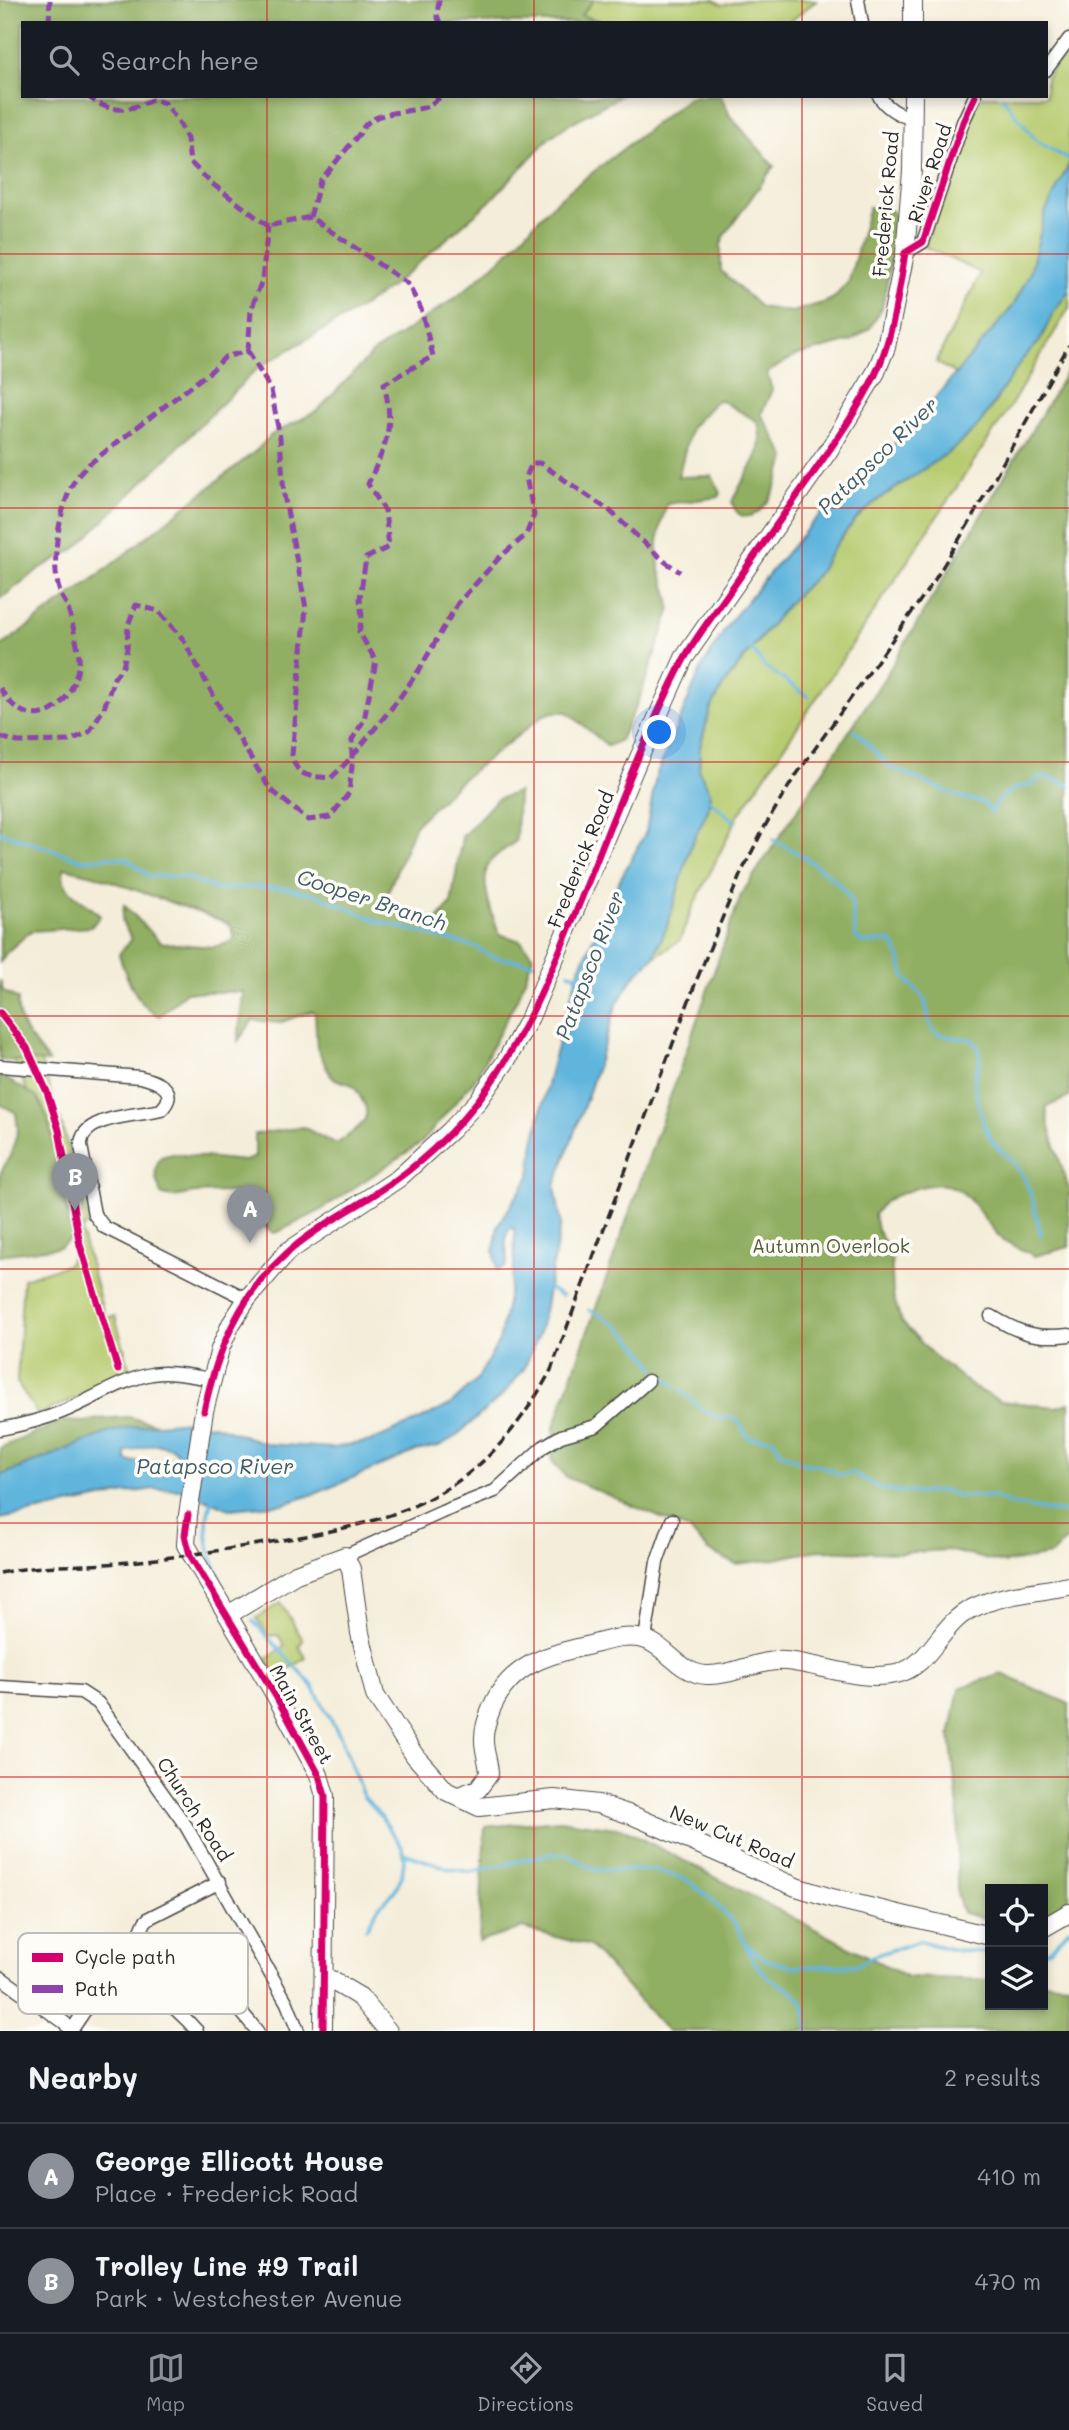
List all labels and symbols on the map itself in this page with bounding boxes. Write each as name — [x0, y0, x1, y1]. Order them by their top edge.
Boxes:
street label: River Road — [901, 120, 957, 226]
street label: Frederick Road — [866, 130, 904, 278]
water label: Patapsco River — [811, 391, 943, 519]
your location — [642, 715, 676, 749]
street label: Frederick Road — [541, 787, 619, 931]
water label: Cooper Branch — [294, 862, 450, 936]
water label: Patapsco River — [548, 887, 630, 1043]
pin: B — [52, 1153, 98, 1211]
pin: A — [227, 1185, 273, 1243]
park label: Autumn Overlook — [752, 1233, 910, 1258]
water label: Patapsco River — [136, 1452, 294, 1479]
street label: Main Street — [264, 1660, 340, 1768]
street label: Church Road — [152, 1752, 238, 1866]
street label: New Cut Road — [666, 1799, 798, 1873]
legend — [18, 1933, 248, 2014]
text: Cycle path — [75, 1944, 175, 1969]
text: Path — [75, 1976, 118, 2001]

